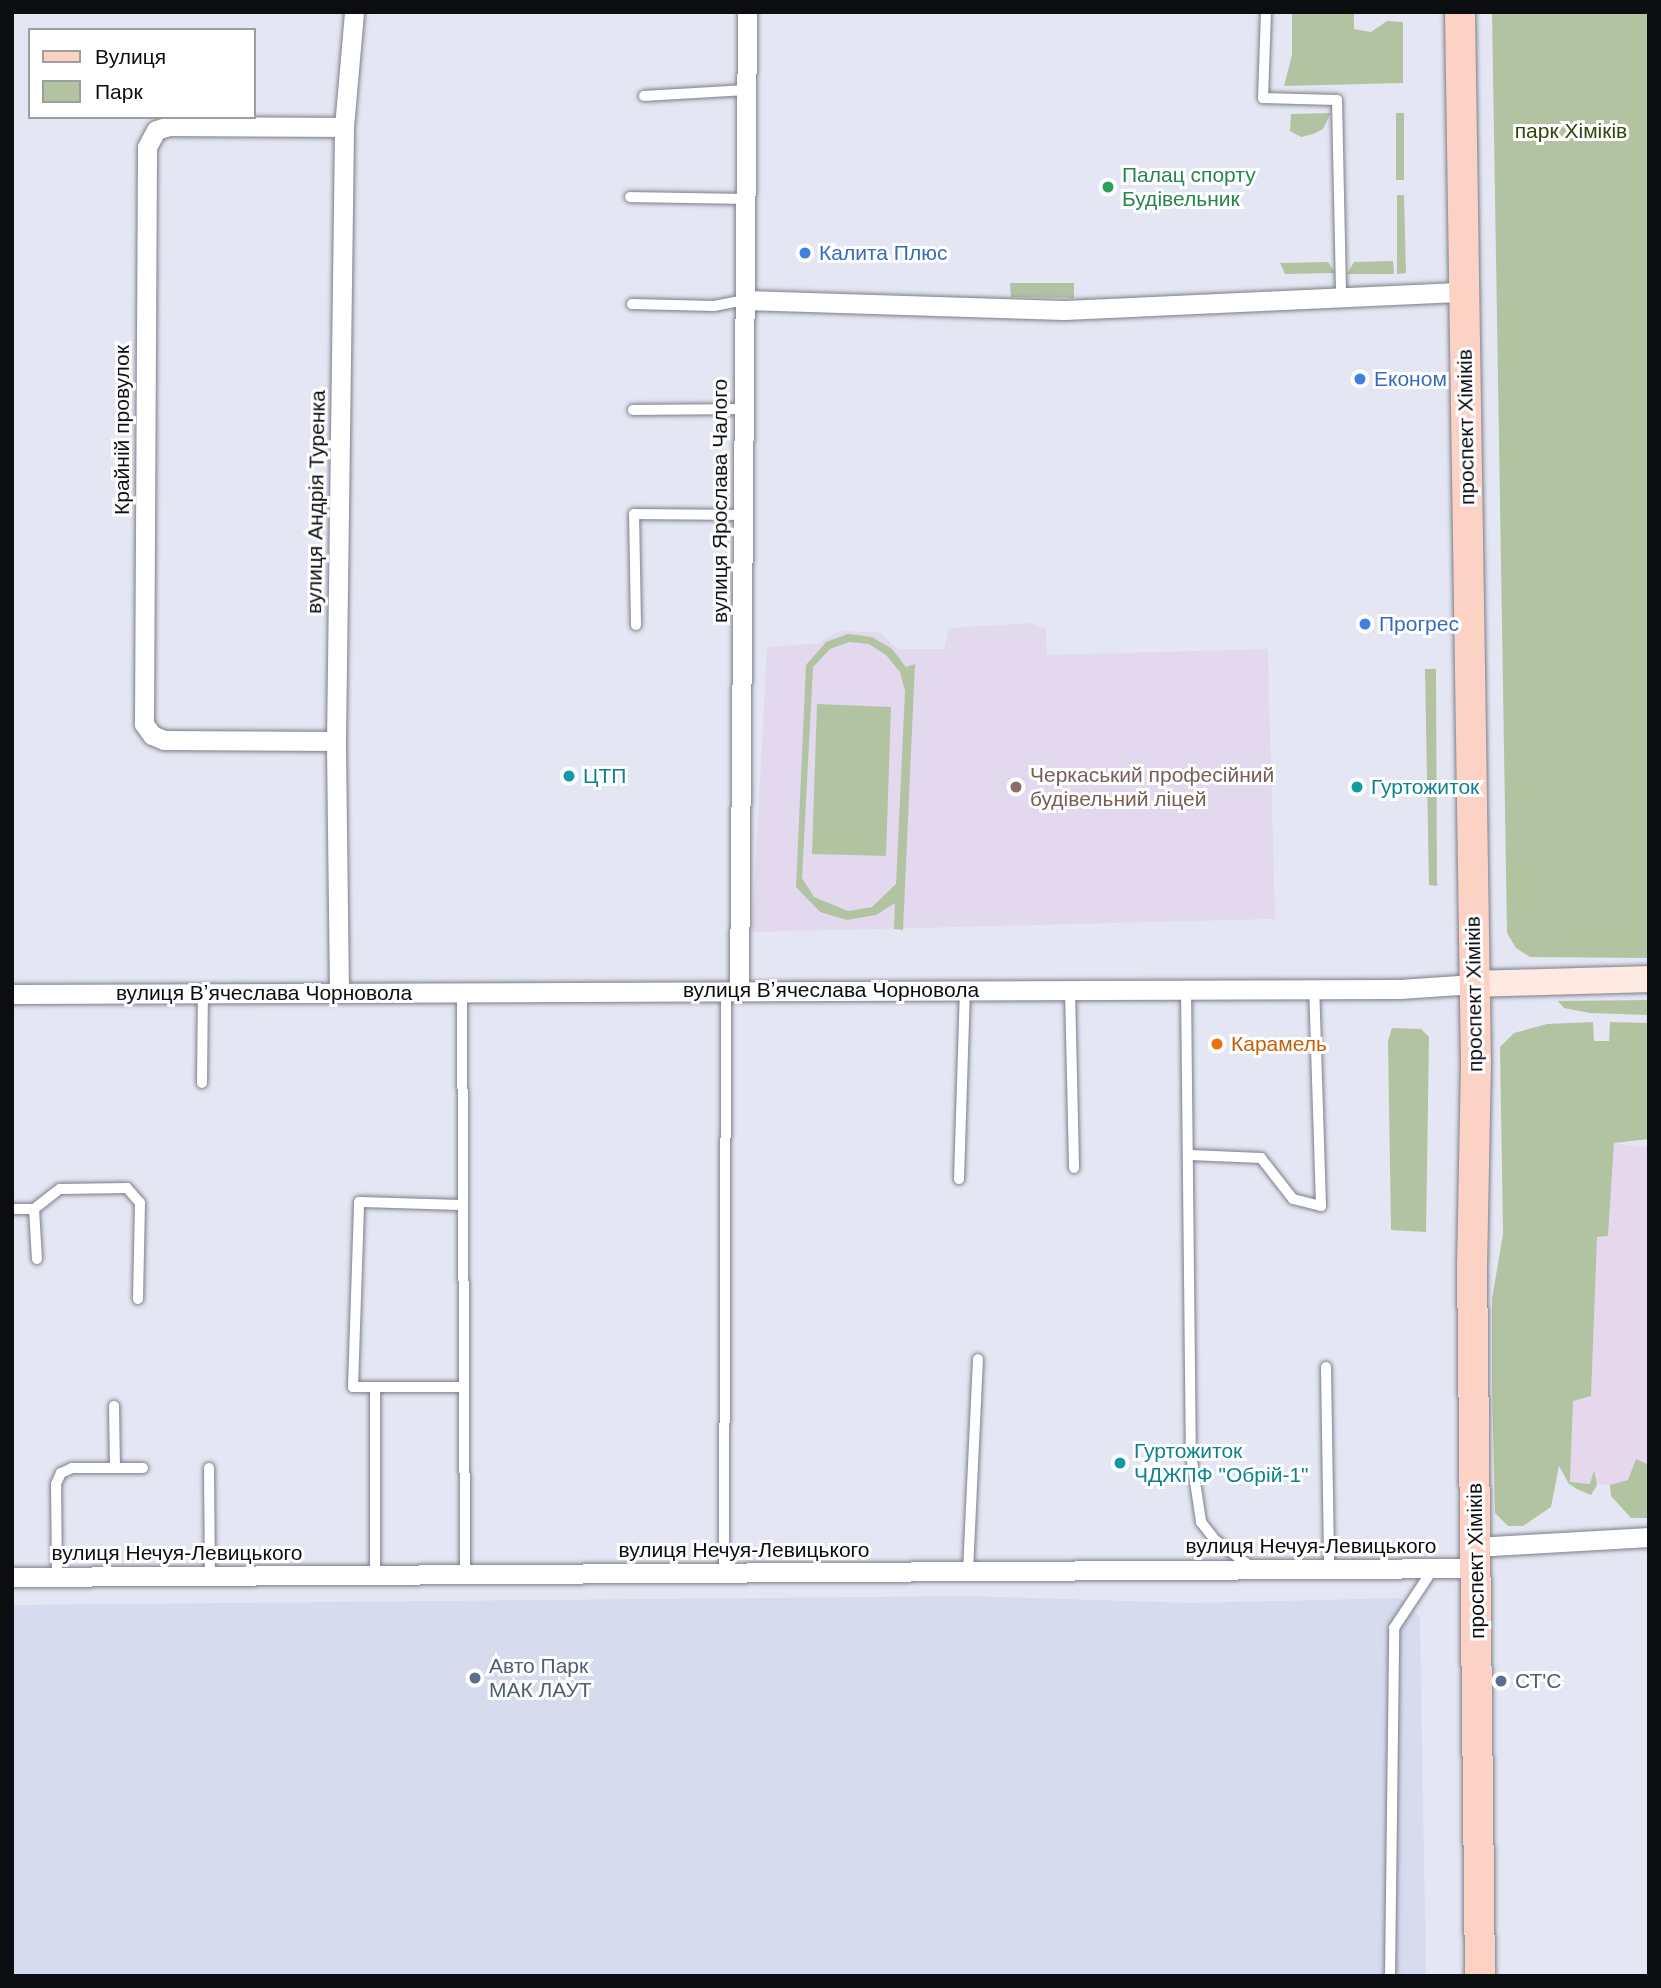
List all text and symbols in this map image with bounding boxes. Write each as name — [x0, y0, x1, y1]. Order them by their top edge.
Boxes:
legend — [28, 28, 256, 119]
text: Вулиця — [95, 45, 166, 68]
text: Парк — [95, 80, 143, 103]
park label: парк Хіміків — [1515, 118, 1627, 144]
place label: Палац спорту Будівельник — [1122, 162, 1256, 212]
marker: Палац спорту Будівельник — [1100, 179, 1116, 195]
place label: Калита Плюс — [819, 240, 947, 266]
marker: Калита Плюс — [797, 245, 813, 261]
street label: Крайній провулок — [109, 345, 135, 515]
street label: проспект Хіміків — [1452, 349, 1480, 505]
place label: Економ — [1374, 366, 1447, 392]
marker: Економ — [1352, 371, 1368, 387]
street label: вулиця Ярослава Чалого — [707, 379, 733, 623]
street label: вулиця Андрія Туренка — [301, 390, 331, 614]
place label: Прогрес — [1379, 611, 1459, 637]
marker: Прогрес — [1357, 616, 1373, 632]
place label: Черкаський професійний будівельний ліцей — [1030, 762, 1274, 812]
place label: ЦТП — [583, 763, 626, 789]
marker: ЦТП — [561, 768, 577, 784]
place label: Гуртожиток — [1371, 774, 1479, 800]
marker: Черкаський професійний будівельний ліцей — [1008, 779, 1024, 795]
marker: Гуртожиток — [1349, 779, 1365, 795]
street label: проспект Хіміків — [1460, 916, 1488, 1072]
street label: вулиця Вʼячеслава Чорновола — [683, 977, 979, 1003]
street label: вулиця Вʼячеслава Чорновола — [116, 980, 412, 1006]
place label: Карамель — [1231, 1031, 1327, 1057]
marker: Карамель — [1209, 1036, 1225, 1052]
place label: Гуртожиток ЧДЖПФ "Обрій-1" — [1134, 1438, 1309, 1488]
marker: Гуртожиток ЧДЖПФ "Обрій-1" — [1112, 1455, 1128, 1471]
street label: проспект Хіміків — [1462, 1483, 1490, 1639]
street label: вулиця Нечуя-Левицького — [1186, 1533, 1436, 1559]
street label: вулиця Нечуя-Левицького — [619, 1537, 869, 1563]
street label: вулиця Нечуя-Левицького — [52, 1540, 302, 1566]
place label: Авто Парк МАК ЛАУТ — [489, 1653, 592, 1703]
place label: СТ'С — [1515, 1668, 1561, 1694]
marker: Авто Парк МАК ЛАУТ — [467, 1670, 483, 1686]
marker: СТ'С — [1493, 1673, 1509, 1689]

